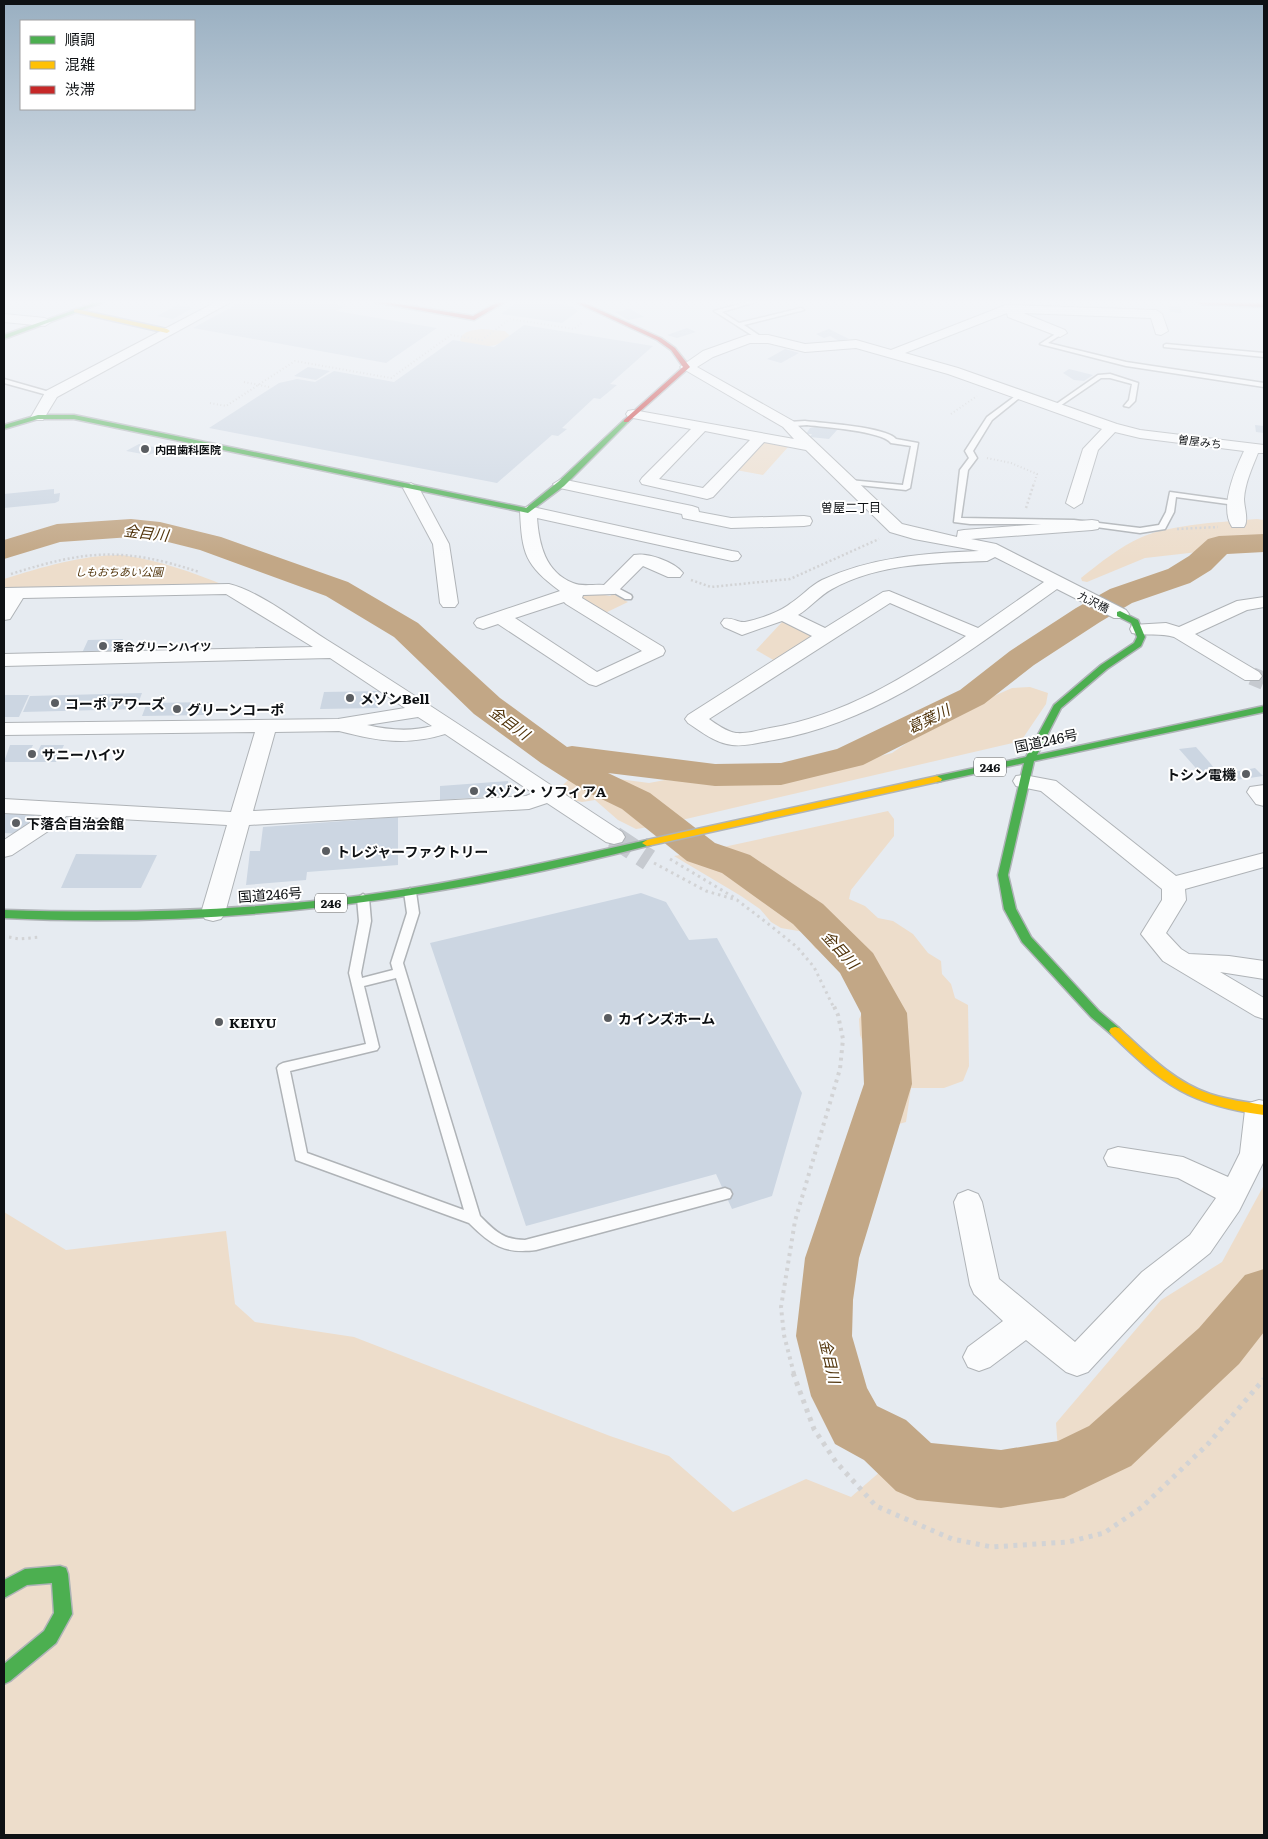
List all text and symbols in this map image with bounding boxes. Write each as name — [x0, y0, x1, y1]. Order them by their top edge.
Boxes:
legend — [20, 20, 195, 110]
text: 順調 — [65, 27, 95, 50]
text: 混雑 — [65, 52, 95, 75]
text: 渋滞 — [65, 77, 95, 100]
street label: 曽屋みち — [1177, 430, 1223, 452]
place label: 内田歯科医院 — [155, 441, 221, 457]
marker: 内田歯科医院 — [139, 443, 151, 455]
district label: 曽屋二丁目 — [821, 498, 881, 516]
water label: 金目川 — [122, 518, 172, 546]
park label: しもおちあい公園 — [75, 563, 165, 579]
street label: 九沢橋 — [1076, 586, 1112, 616]
place label: 落合グリーンハイツ — [113, 638, 211, 654]
marker: 落合グリーンハイツ — [97, 640, 109, 652]
place label: メゾンBell — [360, 688, 430, 708]
marker: メゾンBell — [344, 692, 356, 704]
place label: コーポ アワーズ — [65, 693, 165, 713]
marker: コーポ アワーズ — [49, 697, 61, 709]
water label: 葛葉川 — [903, 697, 955, 738]
place label: グリーンコーポ — [187, 699, 284, 719]
water label: 金目川 — [485, 699, 537, 746]
marker: グリーンコーポ — [171, 703, 183, 715]
street label: 国道246号 — [1012, 724, 1080, 756]
place label: サニーハイツ — [42, 744, 125, 764]
marker: サニーハイツ — [26, 748, 38, 760]
road number: 246 — [974, 758, 1006, 776]
place label: トシン電機 — [1166, 764, 1236, 784]
marker: トシン電機 — [1240, 768, 1252, 780]
place label: メゾン・ソフィアA — [484, 781, 607, 801]
marker: メゾン・ソフィアA — [468, 785, 480, 797]
place label: 下落合自治会館 — [26, 813, 124, 833]
marker: 下落合自治会館 — [10, 817, 22, 829]
place label: トレジャーファクトリー — [336, 841, 488, 861]
marker: トレジャーファクトリー — [320, 845, 332, 857]
street label: 国道246号 — [237, 882, 303, 906]
road number: 246 — [315, 894, 347, 912]
water label: 金目川 — [817, 925, 866, 975]
place label: カインズホーム — [618, 1008, 715, 1028]
place label: KEIYU — [229, 1012, 277, 1032]
marker: カインズホーム — [602, 1012, 614, 1024]
marker: KEIYU — [213, 1016, 225, 1028]
water label: 金目川 — [815, 1336, 848, 1387]

